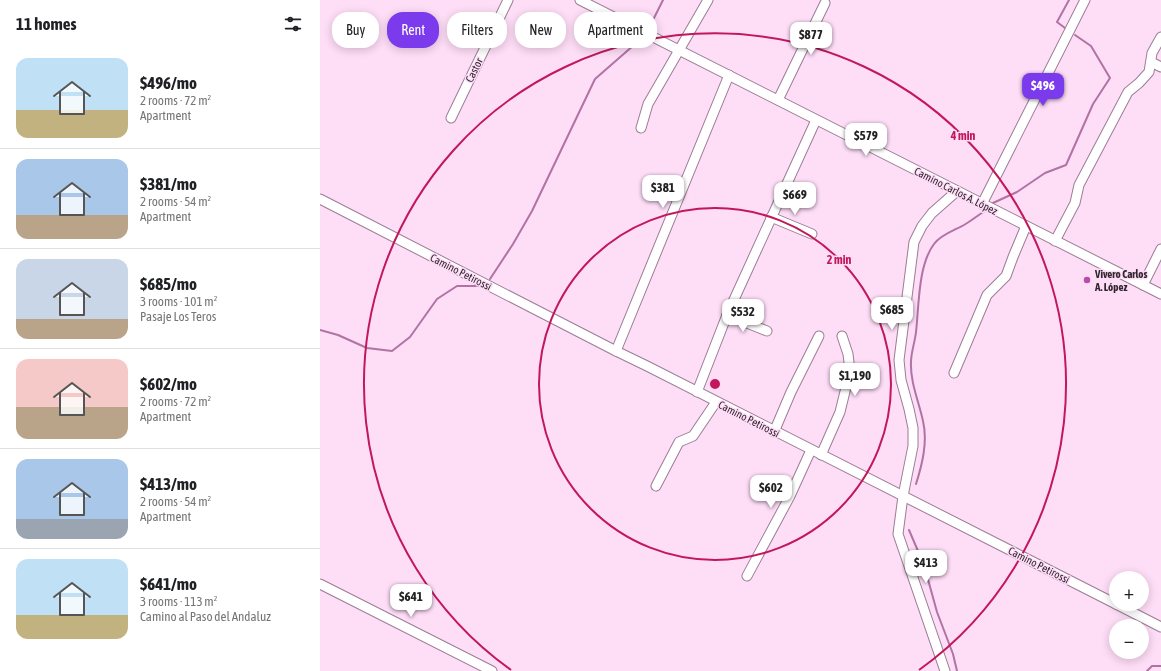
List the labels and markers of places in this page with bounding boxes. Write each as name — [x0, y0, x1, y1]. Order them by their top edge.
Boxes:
pin: $877 — [787, 22, 835, 56]
pin: $496 — [1019, 73, 1067, 107]
pin: $579 — [842, 123, 890, 157]
pin: $381 — [639, 175, 687, 209]
pin: $669 — [771, 182, 819, 216]
place label: Vivero Carlos A. López — [1094, 268, 1148, 293]
marker: Vivero Carlos A. López — [1082, 275, 1092, 285]
pin: $685 — [868, 297, 916, 331]
pin: $532 — [719, 299, 767, 333]
pin: $1,190 — [822, 363, 888, 397]
centre of rings — [708, 377, 722, 391]
pin: $602 — [747, 475, 795, 509]
pin: $413 — [902, 550, 950, 584]
pin: $641 — [387, 584, 435, 618]

